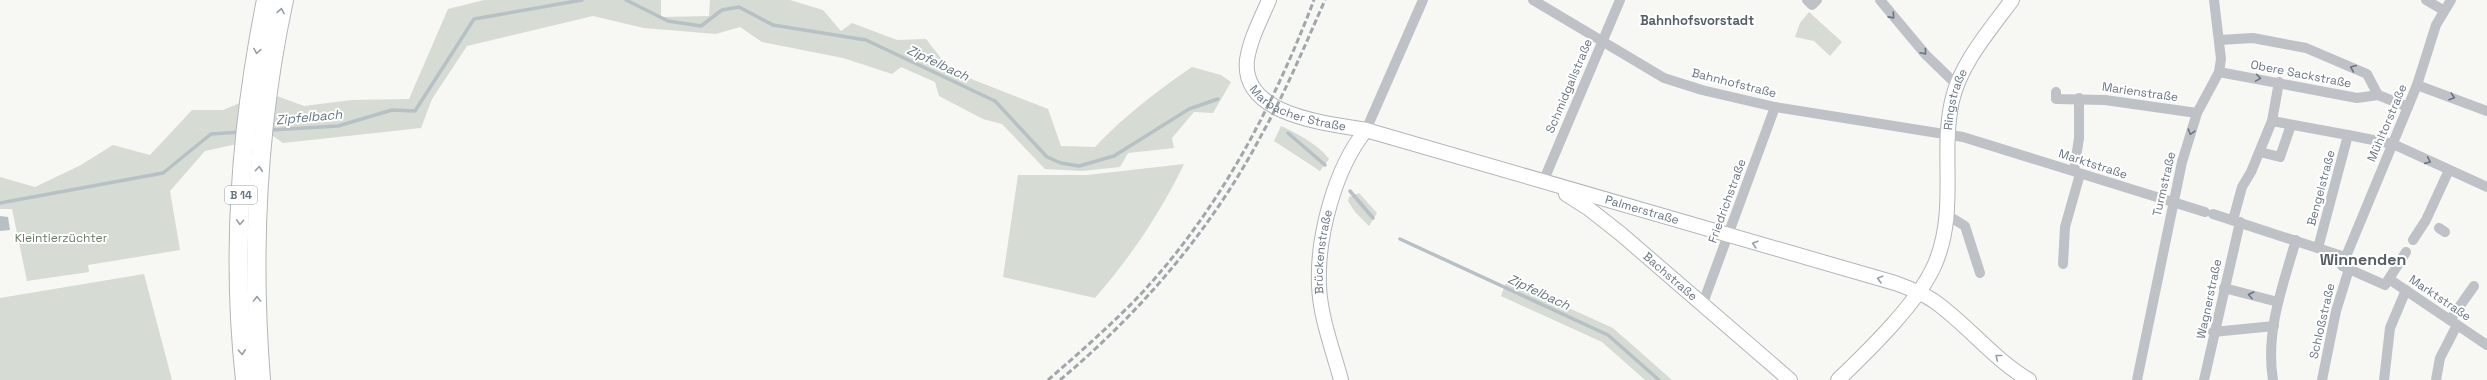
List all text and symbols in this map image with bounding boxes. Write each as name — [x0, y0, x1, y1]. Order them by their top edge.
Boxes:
one-way arrow — [277, 8, 285, 14]
one-way arrow — [1887, 11, 1894, 18]
district label: Bahnhofsvorstadt — [1640, 12, 1754, 29]
street label: Schmidgallstraße — [1542, 36, 1596, 136]
water label: Zipfelbach — [904, 41, 973, 85]
one-way arrow — [1919, 47, 1926, 55]
one-way arrow — [253, 48, 262, 54]
street label: Obere Sackstraße — [2249, 56, 2353, 92]
street label: Bahnhofstraße — [1690, 65, 1778, 101]
one-way arrow — [2350, 65, 2358, 73]
street label: Ringstraße — [1940, 66, 1971, 131]
one-way arrow — [2255, 73, 2261, 82]
street label: Marienstraße — [2101, 79, 2179, 105]
street label: Marbacher Straße — [1246, 82, 1347, 135]
street label: Mühltorstraße — [2363, 82, 2411, 164]
one-way arrow — [2449, 92, 2456, 101]
water label: Zipfelbach — [275, 106, 344, 128]
one-way arrow — [2187, 129, 2196, 136]
street label: Marktstraße — [2057, 145, 2129, 183]
street label: Bengelstraße — [2303, 148, 2339, 228]
street label: Turmstraße — [2149, 150, 2179, 218]
one-way arrow — [2425, 156, 2432, 164]
street label: Friedrichstraße — [1704, 157, 1750, 245]
one-way arrow — [255, 166, 264, 172]
road number: B 14 — [225, 186, 257, 204]
street label: Palmerstraße — [1603, 192, 1681, 228]
street label: Brückenstraße — [1311, 208, 1336, 295]
one-way arrow — [236, 219, 244, 225]
park label: Kleintierzüchter — [15, 230, 108, 246]
one-way arrow — [1752, 240, 1759, 249]
street label: Bachstraße — [1640, 249, 1701, 304]
district label: Winnenden — [2320, 249, 2406, 270]
street label: Wagnerstraße — [2193, 258, 2225, 340]
water label: Zipfelbach — [1505, 270, 1574, 314]
street label: Marktstraße — [2406, 271, 2474, 325]
one-way arrow — [1877, 275, 1884, 284]
street label: Schloßstraße — [2306, 282, 2338, 360]
one-way arrow — [2248, 291, 2255, 300]
one-way arrow — [253, 296, 261, 302]
one-way arrow — [238, 349, 247, 355]
one-way arrow — [1995, 355, 2002, 362]

